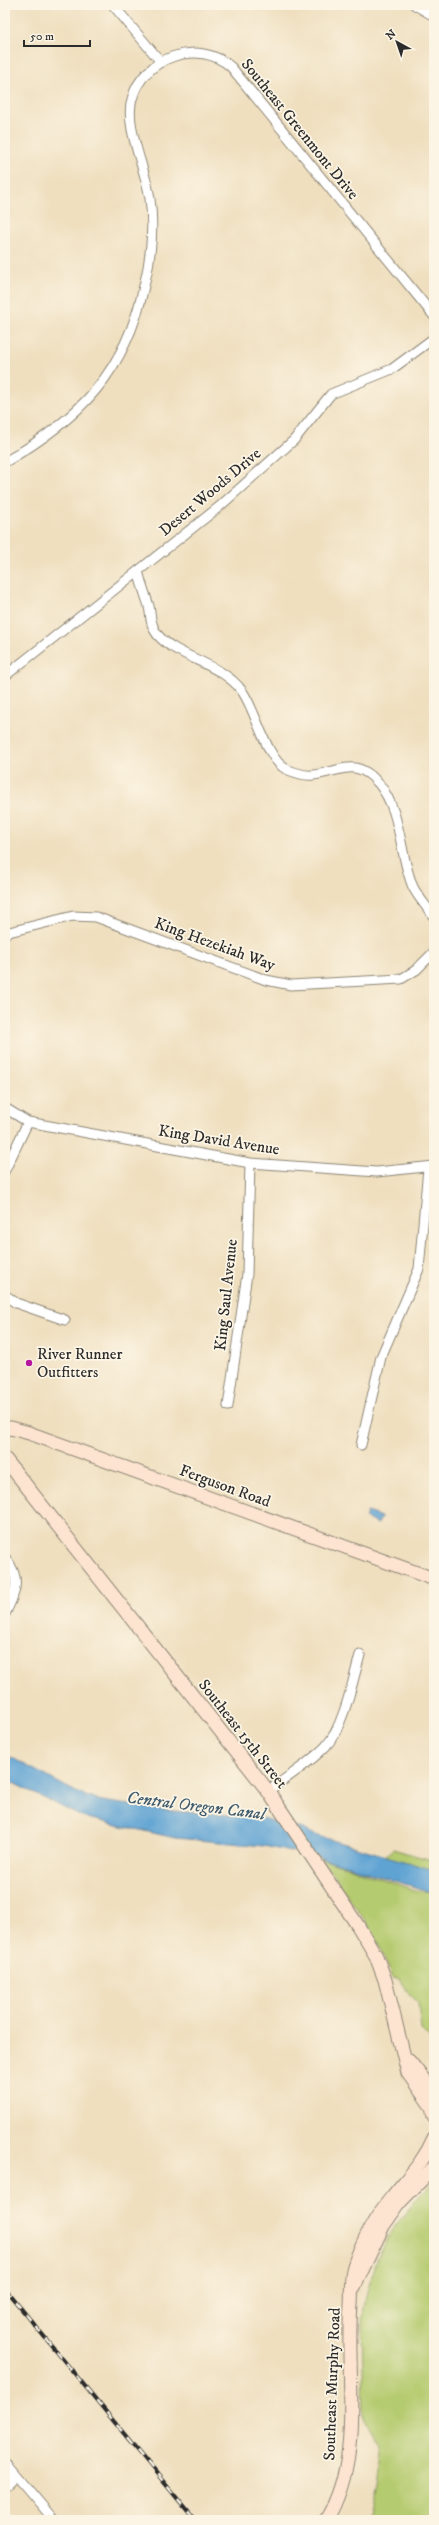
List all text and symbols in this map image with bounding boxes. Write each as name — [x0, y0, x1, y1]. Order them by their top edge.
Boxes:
scale bar — [24, 22, 90, 48]
north arrow — [377, 22, 417, 62]
text: N — [383, 27, 399, 43]
text: 50 m — [30, 29, 54, 44]
street label: Southeast Greenmont Drive — [237, 54, 363, 204]
street label: Desert Woods Drive — [155, 443, 265, 540]
street label: King Hezekiah Way — [152, 913, 278, 975]
street label: King David Avenue — [157, 1121, 281, 1160]
street label: King Saul Avenue — [210, 1238, 242, 1352]
place label: River Runner Outfitters — [37, 1344, 122, 1382]
marker: River Runner Outfitters — [24, 1358, 34, 1368]
street label: Ferguson Road — [177, 1460, 273, 1512]
street label: Southeast 15th Street — [194, 1675, 292, 1793]
water label: Central Oregon Canal — [125, 1787, 268, 1826]
street label: Southeast Murphy Road — [319, 2307, 345, 2461]

